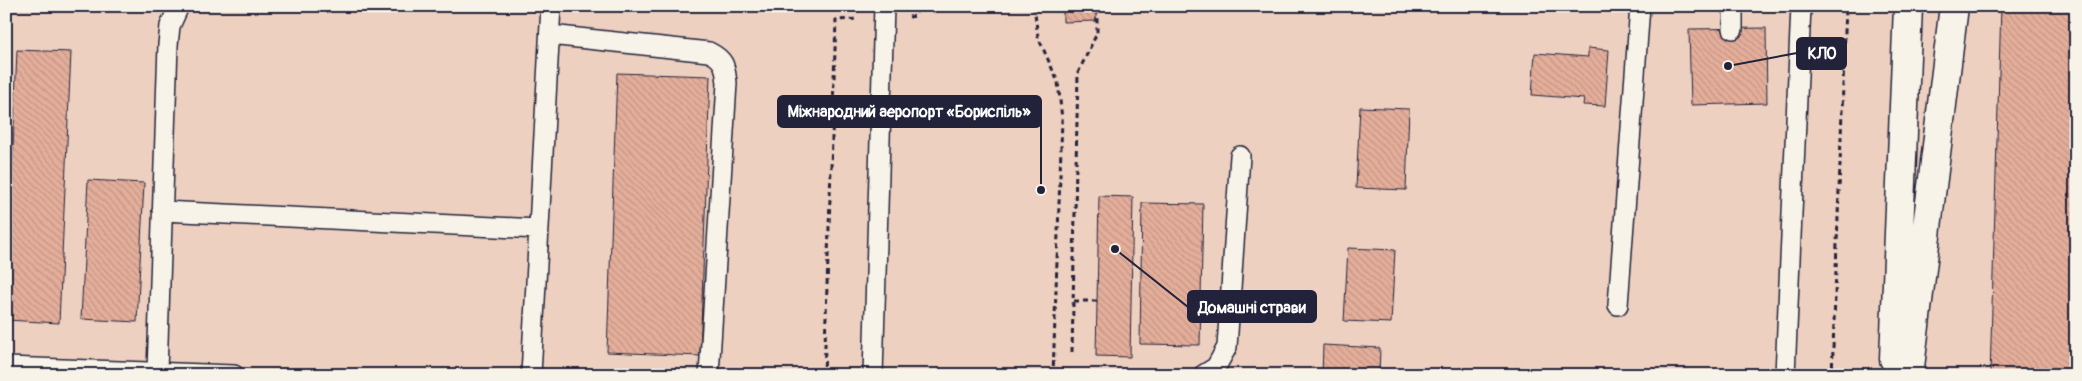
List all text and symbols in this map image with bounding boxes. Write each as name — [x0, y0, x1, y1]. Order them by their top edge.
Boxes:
callout: КЛО — [1797, 38, 1846, 69]
text: КЛО — [1808, 44, 1836, 64]
callout: Міжнародний аеропорт «Бориспіль» — [778, 96, 1041, 127]
text: Міжнародний аеропорт «Бориспіль» — [787, 102, 1031, 122]
callout: Домашні страви — [1188, 291, 1316, 322]
text: Домашні страви — [1197, 298, 1307, 318]

